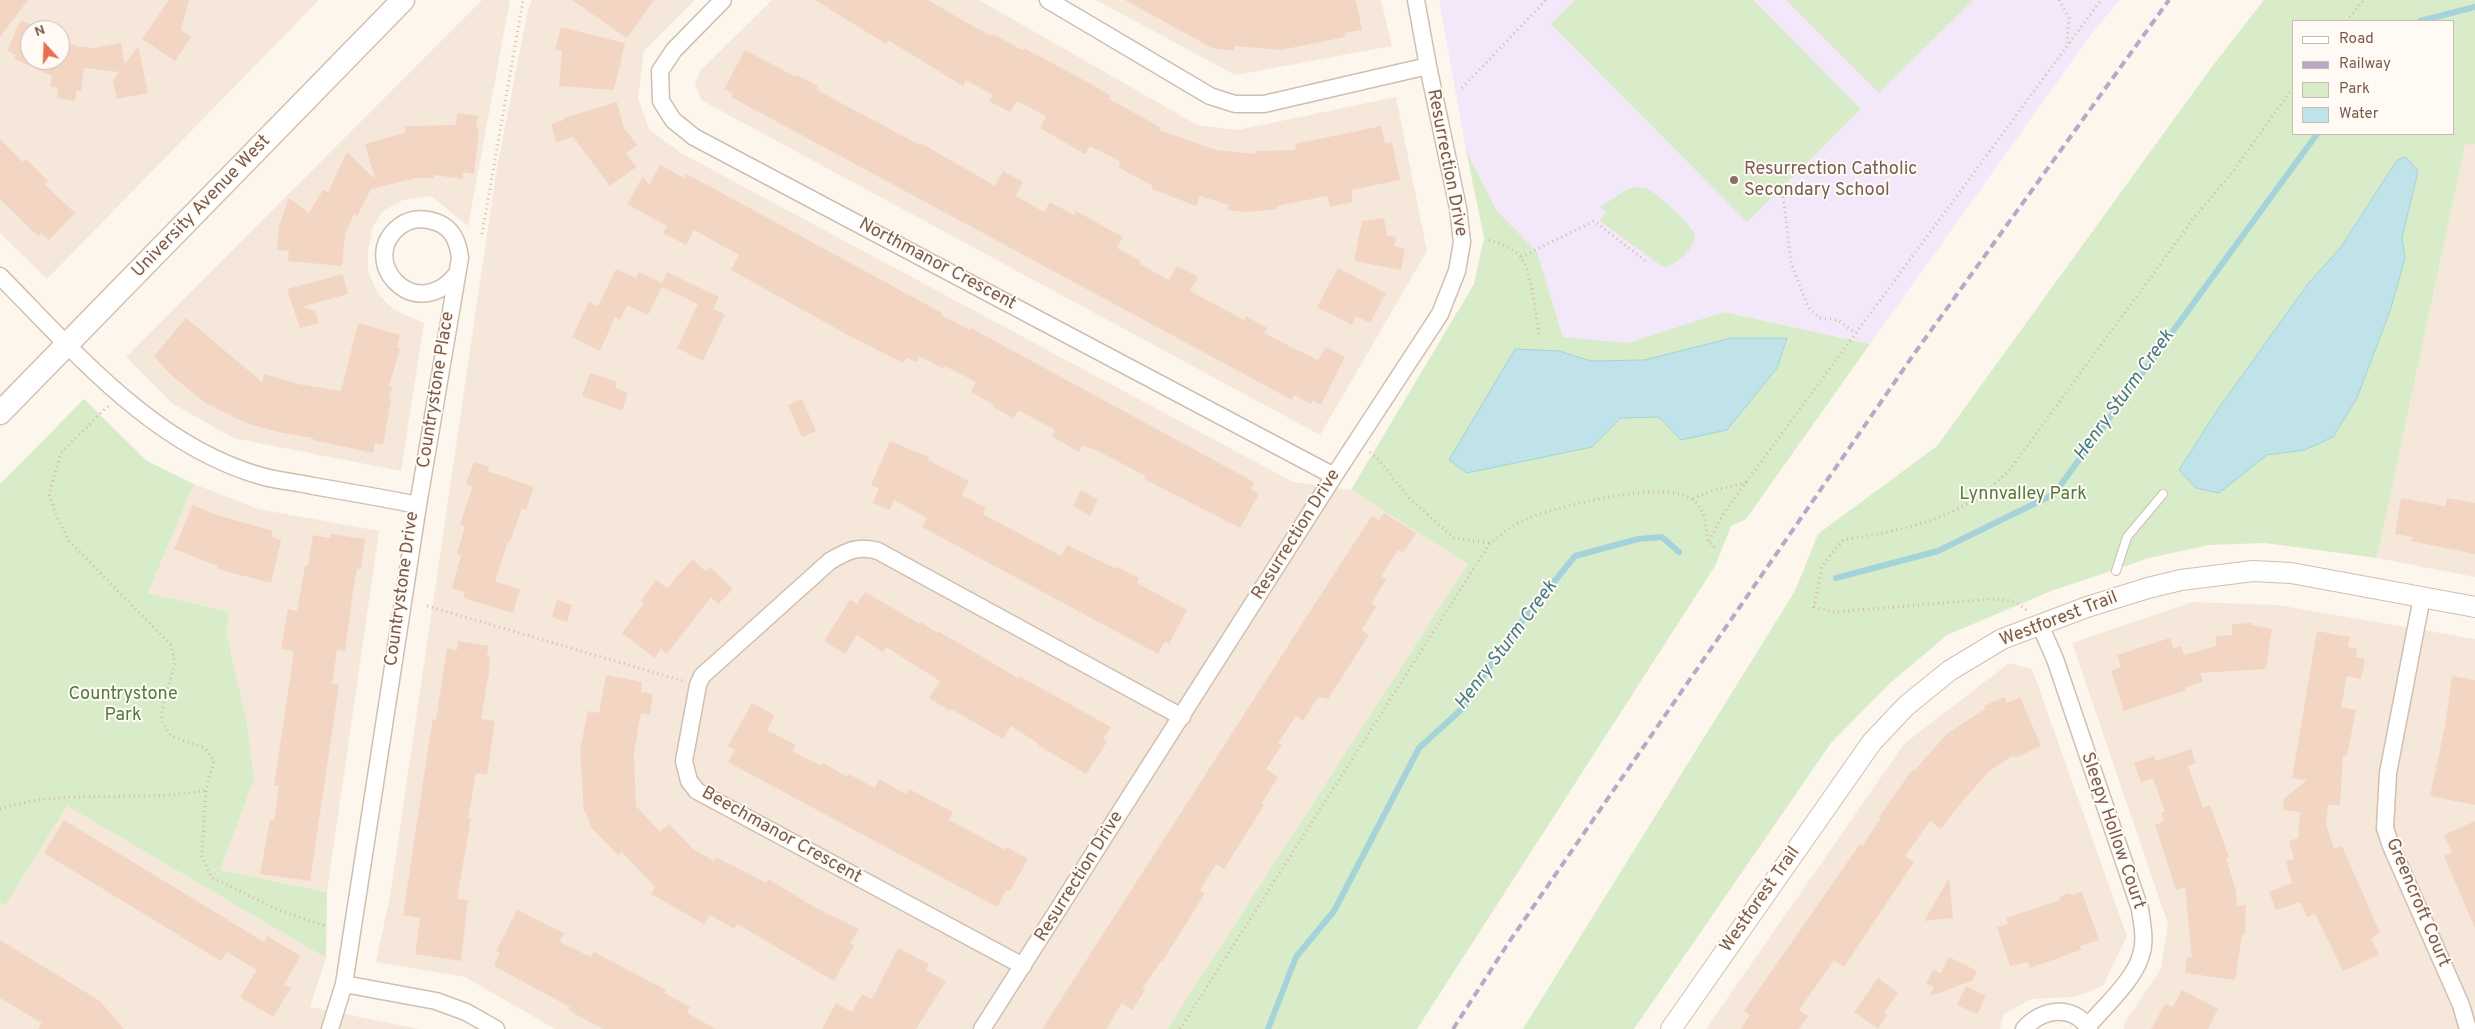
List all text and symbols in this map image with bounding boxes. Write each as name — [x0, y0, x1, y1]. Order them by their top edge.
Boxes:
north arrow — [20, 20, 70, 70]
legend — [2292, 20, 2455, 135]
text: N — [32, 22, 48, 41]
text: Road — [2339, 30, 2374, 49]
text: Railway — [2339, 55, 2391, 74]
text: Park — [2339, 80, 2370, 99]
street label: Resurrection Drive — [1421, 87, 1471, 239]
text: Water — [2339, 105, 2378, 124]
street label: University Avenue West — [128, 131, 276, 283]
place label: Resurrection Catholic Secondary School — [1744, 159, 1917, 202]
marker: Resurrection Catholic Secondary School — [1728, 174, 1740, 186]
street label: Northmanor Crescent — [855, 214, 1019, 316]
street label: Countrystone Place — [414, 310, 460, 470]
water label: Henry Sturm Creek — [2070, 326, 2180, 466]
street label: Resurrection Drive — [1248, 466, 1346, 604]
park label: Lynnvalley Park — [1959, 484, 2087, 506]
street label: Countrystone Drive — [381, 510, 425, 668]
water label: Henry Sturm Creek — [1451, 577, 1563, 715]
street label: Westforest Trail — [1997, 588, 2121, 652]
park label: Countrystone Park — [68, 684, 178, 726]
street label: Sleepy Hollow Court — [2075, 750, 2149, 912]
street label: Beechmanor Crescent — [697, 783, 865, 889]
street label: Resurrection Drive — [1031, 808, 1129, 946]
street label: Greencroft Court — [2380, 835, 2454, 971]
street label: Westforest Trail — [1716, 843, 1806, 957]

